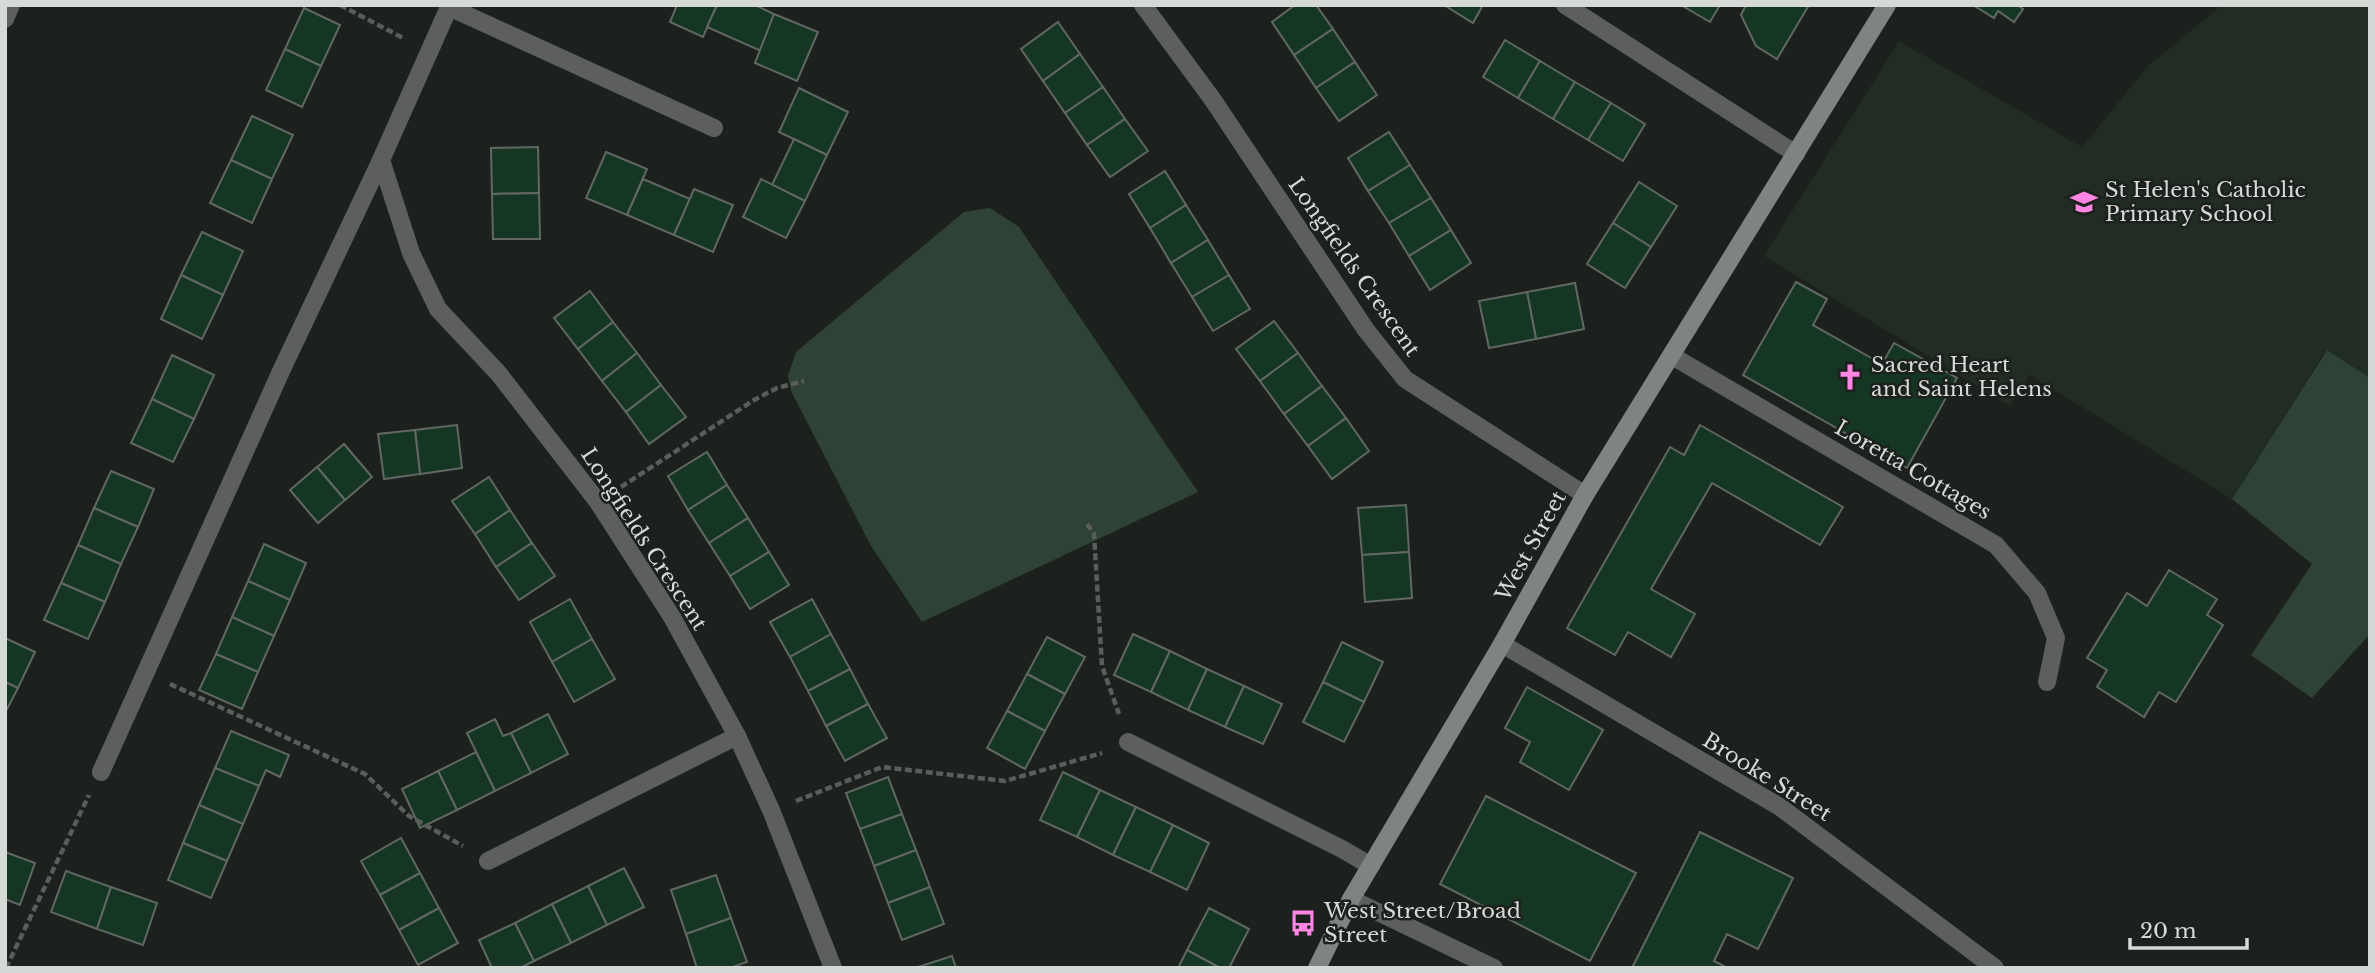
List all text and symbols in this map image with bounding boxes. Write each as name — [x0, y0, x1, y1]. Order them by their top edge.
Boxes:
street label: Longfields Crescent — [1282, 173, 1426, 361]
place label: St Helen's Catholic Primary School — [2105, 177, 2306, 227]
school or university icon: St Helen's Catholic Primary School — [2069, 187, 2099, 217]
place label: Sacred Heart and Saint Helens — [1871, 352, 2052, 402]
church icon: Sacred Heart and Saint Helens — [1835, 362, 1865, 392]
street label: Loretta Cottages — [1830, 415, 1996, 525]
street label: Longfields Crescent — [575, 443, 713, 635]
street label: West Street — [1490, 486, 1572, 606]
street label: Brooke Street — [1698, 727, 1836, 827]
place label: West Street/Broad Street — [1323, 898, 1521, 948]
scale bar — [2130, 906, 2247, 950]
bus stop icon: West Street/Broad Street — [1288, 908, 1318, 938]
text: 20 m — [2140, 918, 2197, 944]

